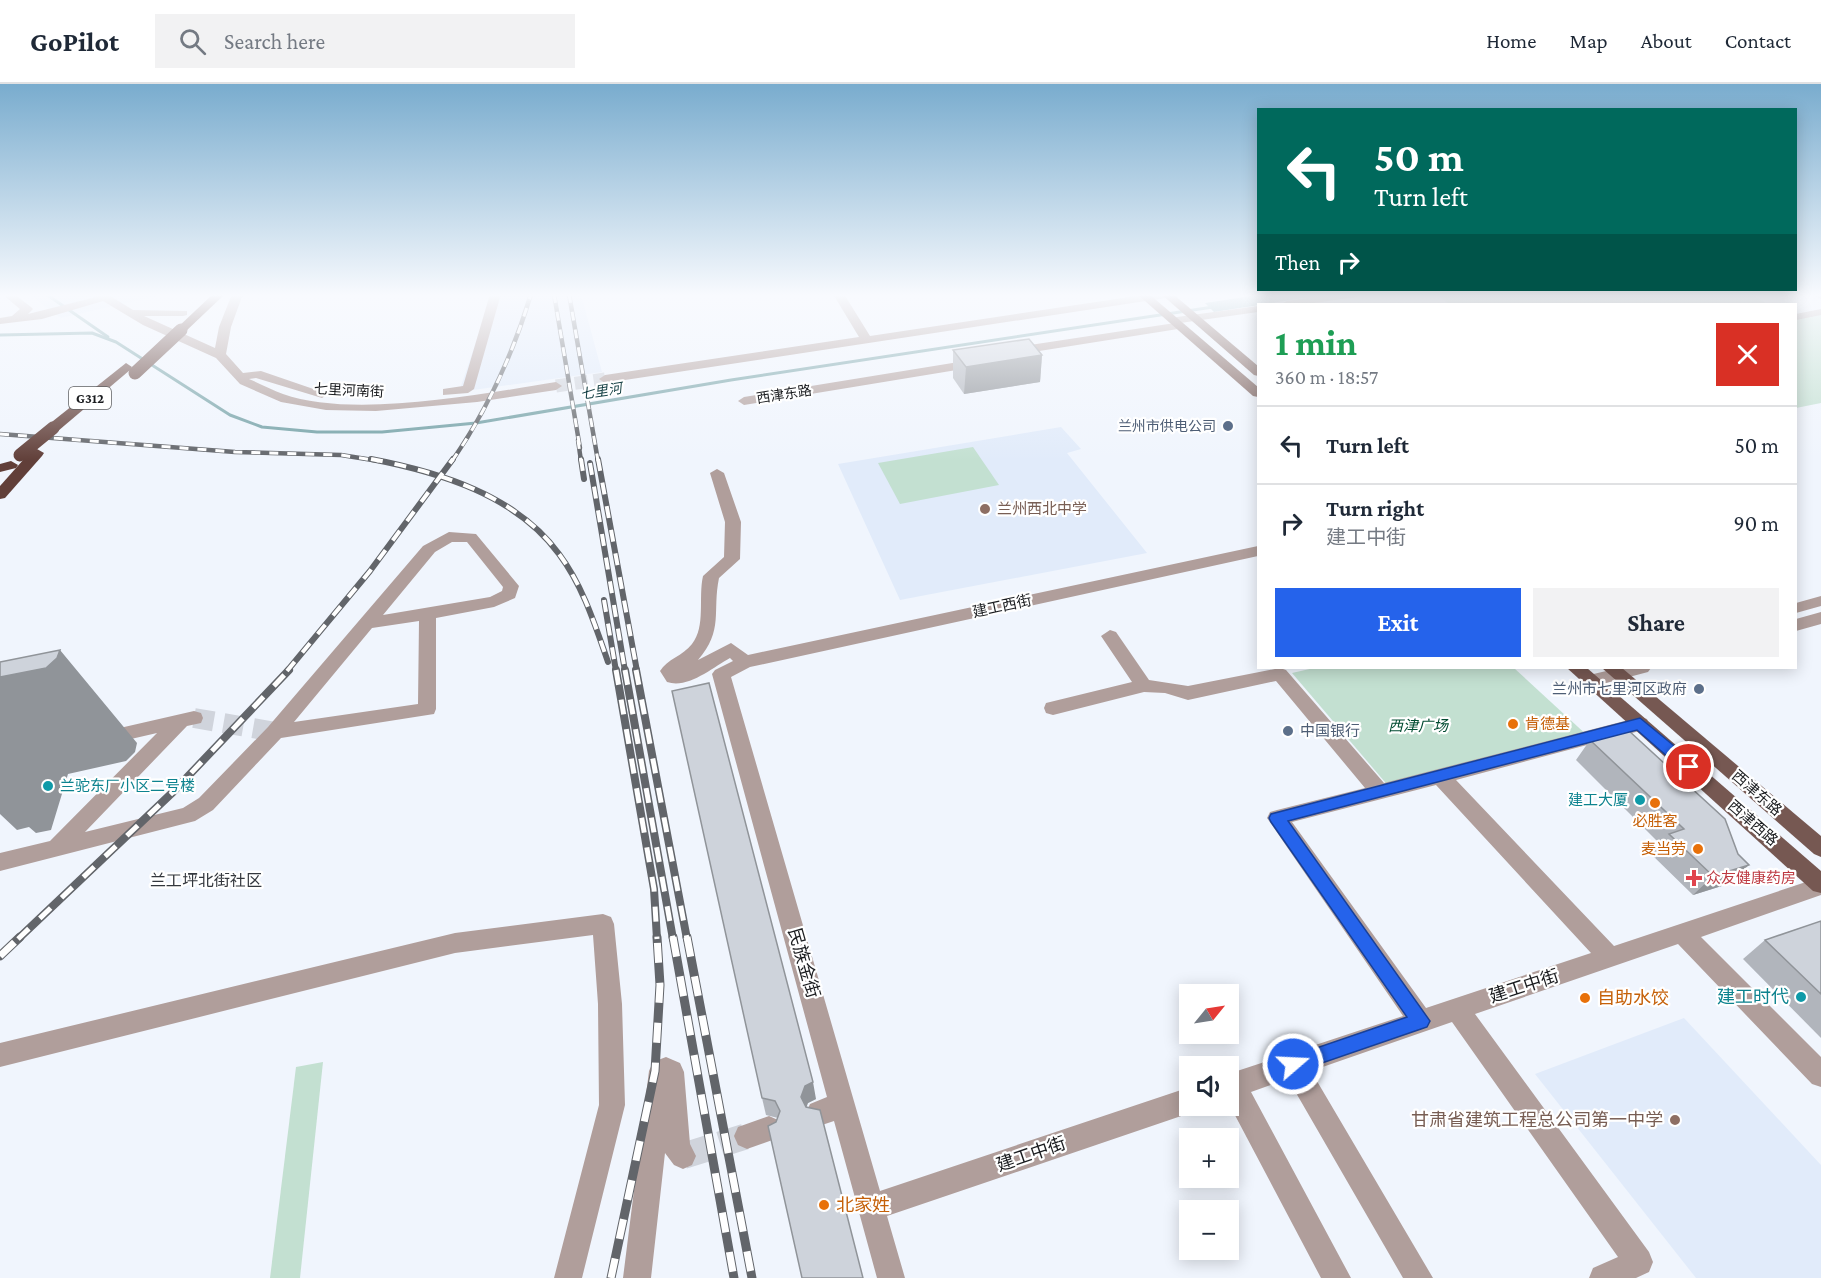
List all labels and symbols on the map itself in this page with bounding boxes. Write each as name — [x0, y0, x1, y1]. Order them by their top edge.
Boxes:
water label: 七里河 — [579, 379, 626, 402]
street label: 七里河南街 — [314, 380, 384, 400]
street label: 西津东路 — [755, 382, 813, 406]
road number: G312 — [69, 387, 111, 409]
place label: 兰州市供电公司 — [1118, 418, 1216, 434]
marker: 兰州市供电公司 — [1221, 419, 1235, 433]
place label: 兰州西北中学 — [997, 500, 1087, 517]
marker: 兰州西北中学 — [978, 502, 992, 516]
street label: 建工西街 — [971, 592, 1033, 620]
place label: 兰州市七里河区政府 — [1552, 680, 1687, 697]
marker: 兰州市七里河区政府 — [1692, 682, 1706, 696]
place label: 肯德基 — [1525, 715, 1570, 732]
marker: 肯德基 — [1506, 717, 1520, 731]
park label: 西津广场 — [1388, 718, 1450, 734]
place label: 中国银行 — [1300, 723, 1360, 739]
marker: 中国银行 — [1281, 724, 1295, 738]
pin — [1663, 741, 1714, 792]
street label: 西津东路 — [1729, 767, 1785, 819]
place label: 兰驼东厂小区二号楼 — [60, 778, 195, 794]
marker: 兰驼东厂小区二号楼 — [41, 779, 55, 793]
place label: 建工大厦 — [1568, 792, 1628, 808]
marker: 建工大厦 — [1633, 793, 1647, 807]
marker: 必胜客 — [1648, 796, 1662, 810]
street label: 西津西路 — [1725, 797, 1781, 849]
place label: 必胜客 — [1632, 813, 1678, 829]
place label: 麦当劳 — [1641, 841, 1686, 857]
marker: 麦当劳 — [1691, 842, 1705, 856]
place label: 众友健康药房 — [1706, 870, 1796, 886]
marker: 众友健康药房 — [1687, 871, 1701, 885]
district label: 兰工坪北街社区 — [150, 872, 262, 889]
street label: 民族金街 — [784, 926, 824, 1000]
street label: 建工中街 — [1487, 965, 1561, 1007]
north arrow — [1179, 984, 1239, 1044]
place label: 建工时代 — [1717, 987, 1789, 1007]
place label: 自助水饺 — [1597, 988, 1669, 1008]
marker: 建工时代 — [1794, 990, 1808, 1004]
marker: 自助水饺 — [1578, 991, 1592, 1005]
position arrow — [1261, 1032, 1325, 1096]
place label: 甘肃省建筑工程总公司第一中学 — [1411, 1110, 1663, 1130]
marker: 甘肃省建筑工程总公司第一中学 — [1668, 1113, 1682, 1127]
street label: 建工中街 — [994, 1133, 1068, 1175]
place label: 北家姓 — [836, 1195, 890, 1215]
marker: 北家姓 — [817, 1198, 831, 1212]

